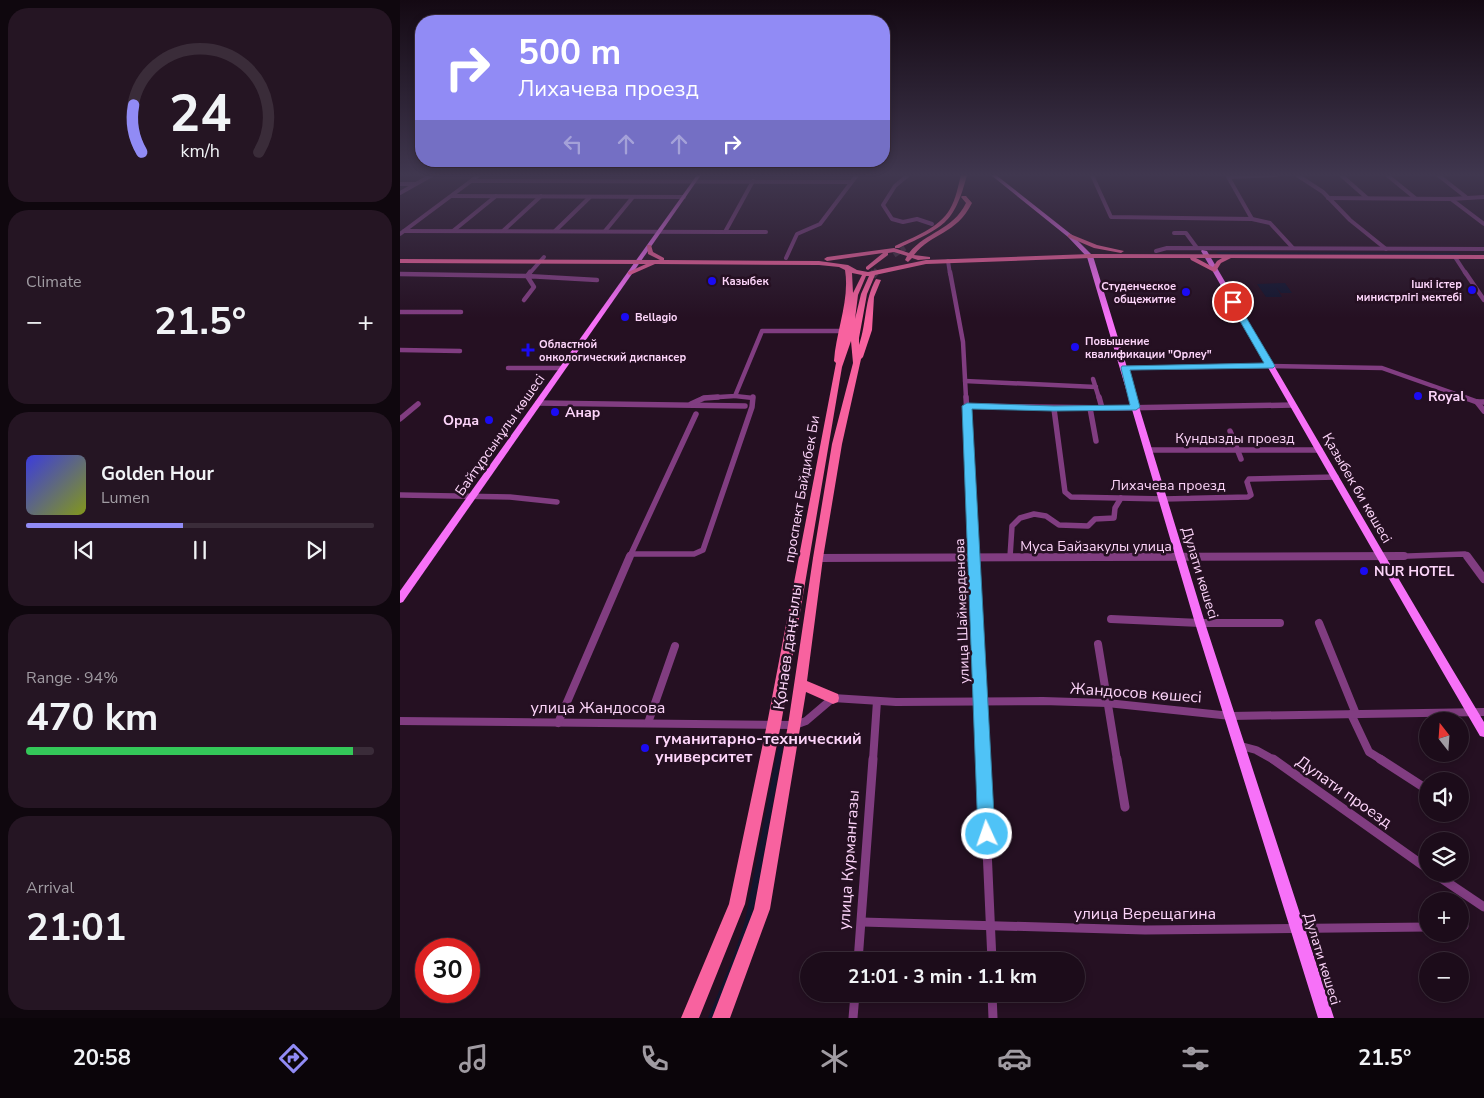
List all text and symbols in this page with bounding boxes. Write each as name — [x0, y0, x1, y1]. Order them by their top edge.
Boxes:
text: 500 m — [518, 29, 621, 76]
icon: right — [435, 35, 500, 100]
text: Лихачева проезд — [518, 74, 699, 104]
text: 24 — [169, 78, 231, 149]
icon: left — [559, 130, 587, 158]
icon: ahead — [612, 130, 640, 158]
icon: ahead — [665, 130, 693, 158]
icon: right — [718, 130, 746, 158]
text: km/h — [180, 139, 220, 163]
text: Climate — [26, 271, 81, 293]
place label: Казыбек — [722, 274, 769, 289]
marker: Казыбек — [706, 275, 718, 287]
place label: Ішкі істер министрлігі мектебі — [1356, 277, 1462, 305]
place label: Студенческое общежитие — [1101, 279, 1176, 307]
pin — [1212, 281, 1254, 323]
marker: Ішкі істер министрлігі мектебі — [1466, 284, 1478, 296]
marker: Студенческое общежитие — [1180, 286, 1192, 298]
icon: arrive — [1219, 288, 1247, 316]
text: 21.5° — [154, 296, 246, 347]
text: − — [26, 303, 43, 341]
text: + — [357, 303, 374, 341]
place label: Bellagio — [635, 310, 677, 325]
marker: Bellagio — [619, 311, 631, 323]
place label: Повышение квалификации "Орлеу" — [1085, 334, 1212, 362]
place label: Областной онкологический диспансер — [539, 337, 686, 365]
marker: Повышение квалификации "Орлеу" — [1069, 341, 1081, 353]
marker: Областной онкологический диспансер — [521, 343, 535, 357]
street label: Байтұрсынұлы көшесі — [451, 370, 549, 500]
place label: Royal — [1428, 387, 1465, 406]
marker: Royal — [1412, 390, 1424, 402]
place label: Анар — [565, 403, 600, 422]
marker: Анар — [549, 406, 561, 418]
place label: Орда — [443, 411, 479, 430]
marker: Орда — [483, 414, 495, 426]
street label: проспект Байдибек Би — [780, 414, 824, 564]
street label: Кундызды проезд — [1175, 429, 1295, 448]
street label: Қазыбек би көшесі — [1318, 429, 1396, 547]
text: Golden Hour — [101, 461, 214, 487]
street label: Лихачева проезд — [1110, 476, 1226, 495]
text: Lumen — [101, 487, 150, 509]
street label: Дулати көшесі — [1177, 525, 1223, 621]
icon: previous — [70, 536, 98, 564]
icon: pause — [186, 536, 214, 564]
icon: next — [302, 536, 330, 564]
street label: Муса Байзакулы улица — [1020, 537, 1172, 556]
street label: улица Шаймерденова — [950, 538, 974, 684]
place label: NUR HOTEL — [1374, 562, 1454, 581]
marker: NUR HOTEL — [1358, 565, 1370, 577]
street label: Қонаев даңғылы — [768, 583, 808, 711]
text: Range · 94% — [26, 667, 118, 689]
street label: Жандосов көшесі — [1069, 677, 1203, 709]
text: 470 km — [26, 692, 158, 743]
street label: улица Жандосова — [531, 697, 665, 719]
north arrow — [1419, 712, 1469, 762]
map controls — [1419, 712, 1469, 1002]
place label: гуманитарно-технический университет — [655, 728, 862, 768]
marker: гуманитарно-технический университет — [639, 742, 651, 754]
street label: Дулати проезд — [1292, 751, 1397, 834]
button: sound — [1419, 772, 1469, 822]
street label: улица Курмангазы — [833, 789, 865, 931]
position arrow — [960, 807, 1012, 859]
button: layers — [1419, 832, 1469, 882]
text: Arrival — [26, 877, 74, 899]
button: + — [1419, 892, 1469, 942]
text: 21:01 — [26, 902, 127, 953]
street label: улица Верещагина — [1074, 903, 1216, 925]
street label: Дулати көшесі — [1299, 911, 1345, 1007]
speed limit sign: 30 — [415, 938, 480, 1003]
button: − — [1419, 952, 1469, 1002]
text: 21:01 · 3 min · 1.1 km — [848, 964, 1037, 990]
icon: directions — [276, 1041, 311, 1076]
icon: music — [456, 1041, 491, 1076]
icon: phone — [637, 1041, 672, 1076]
icon: climate — [817, 1041, 852, 1076]
icon: car — [997, 1041, 1032, 1076]
icon: filters — [1178, 1041, 1213, 1076]
text: 20:58 — [73, 1043, 131, 1073]
text: 21.5° — [1358, 1043, 1411, 1073]

